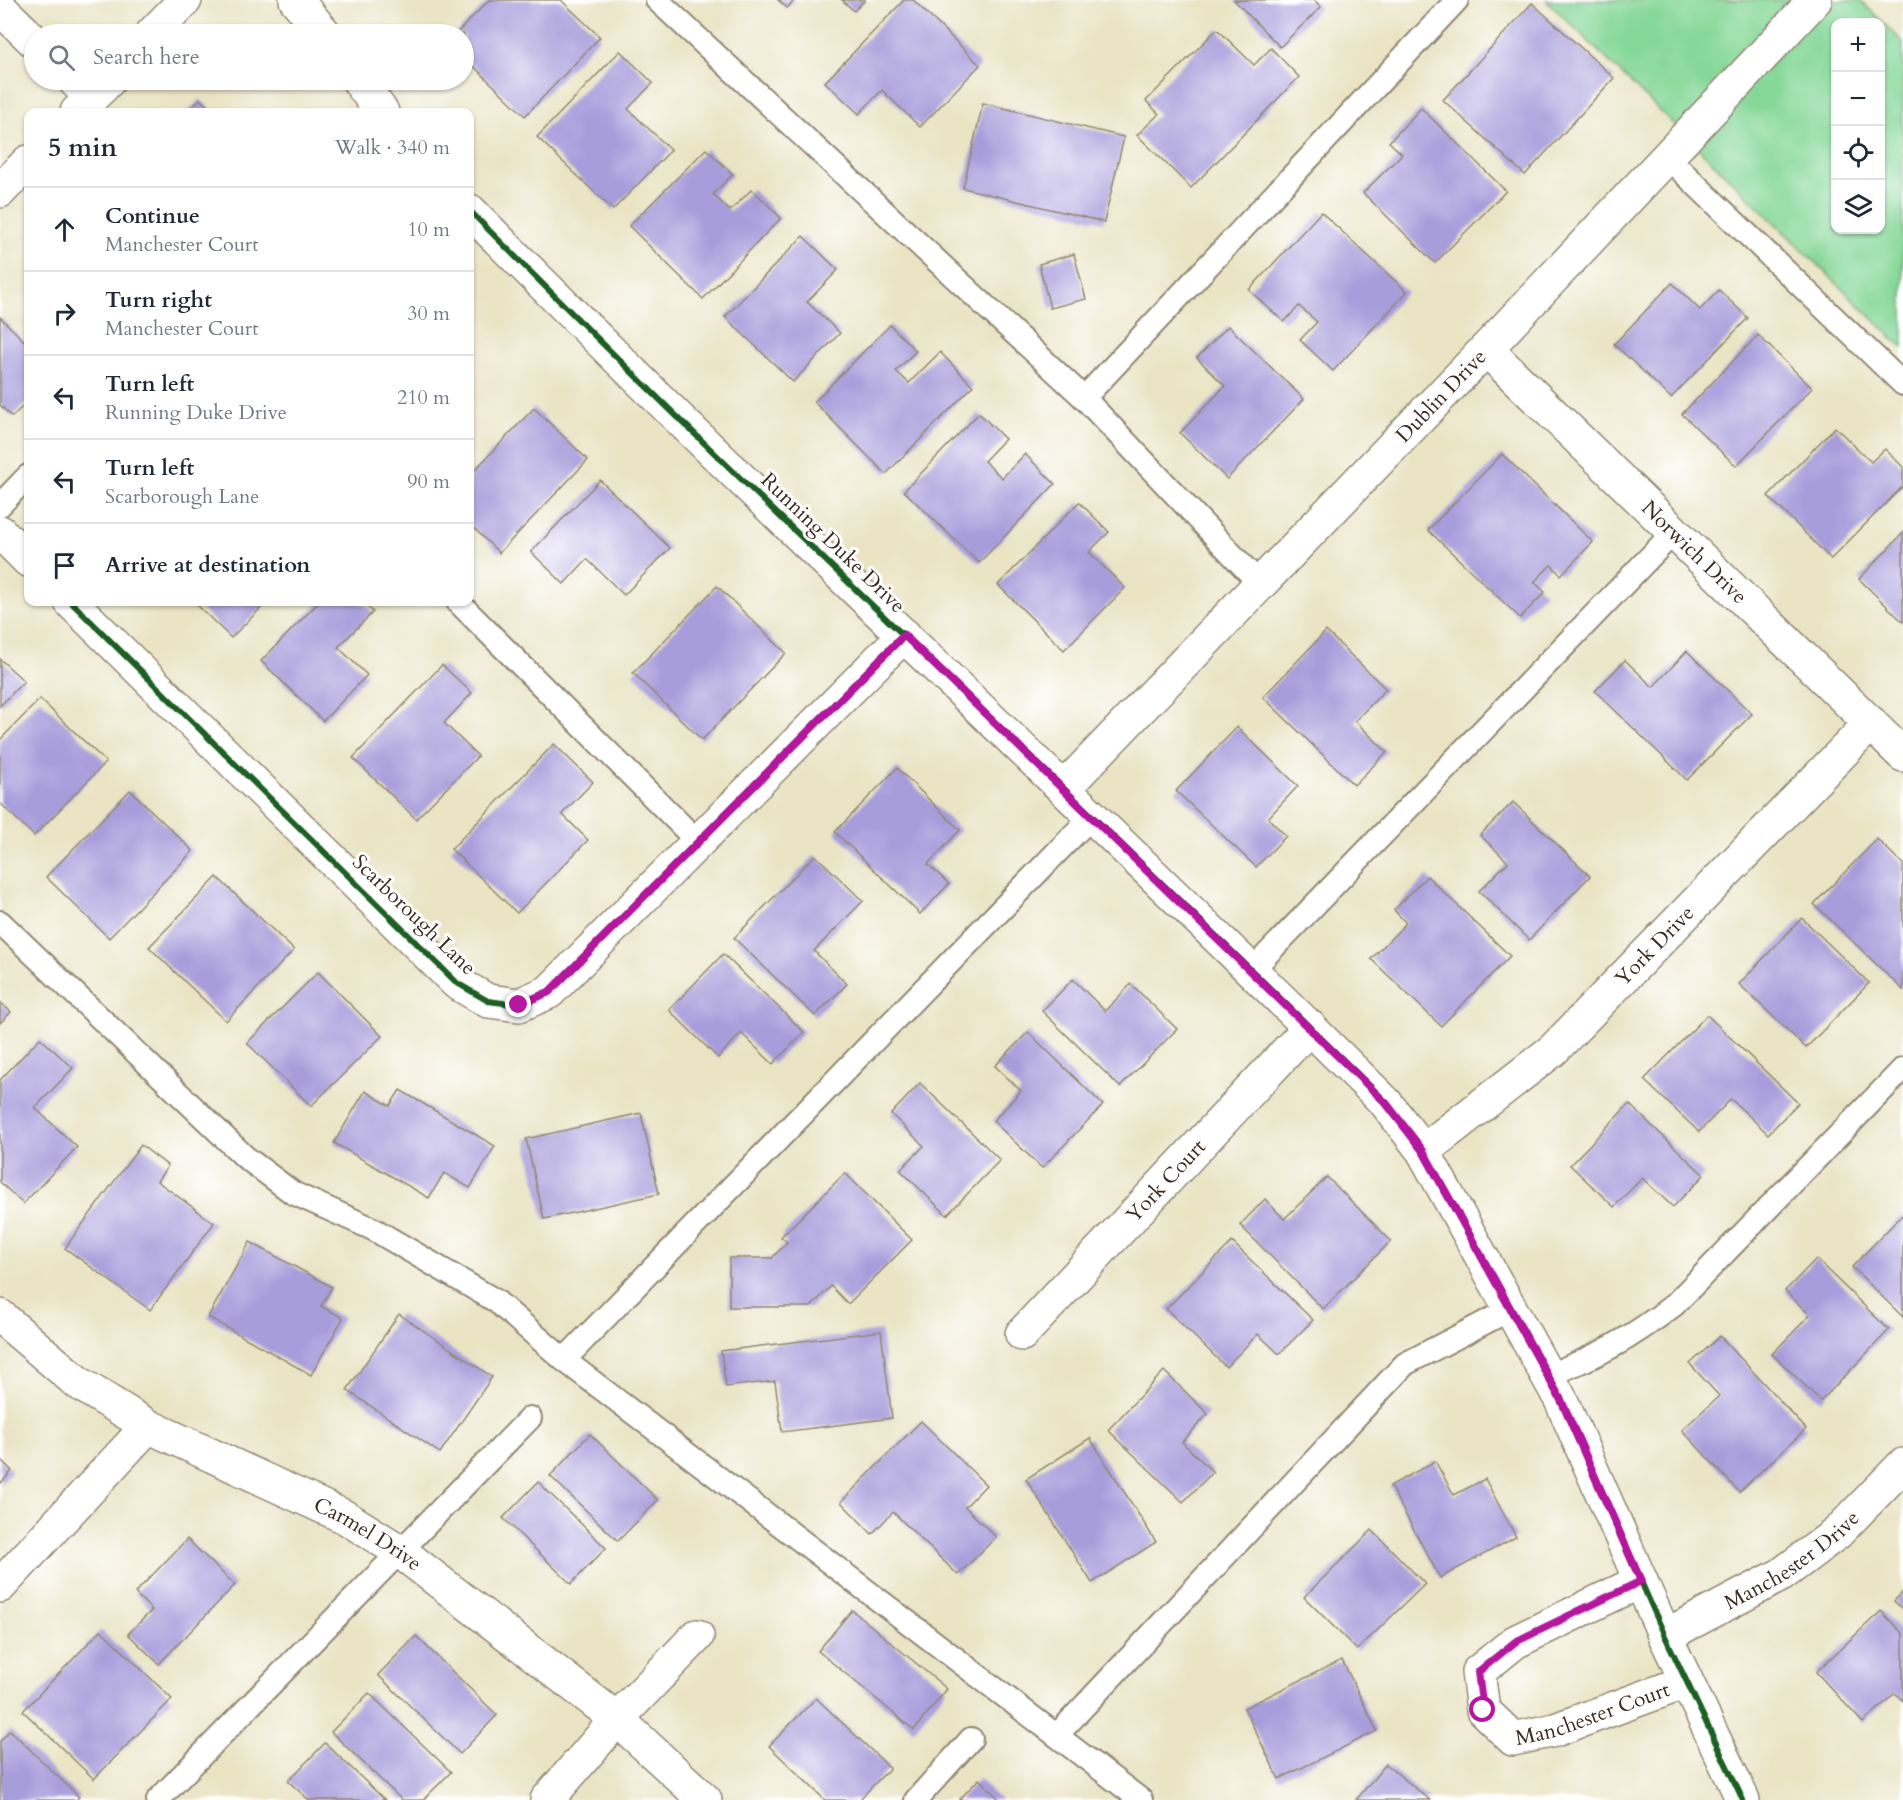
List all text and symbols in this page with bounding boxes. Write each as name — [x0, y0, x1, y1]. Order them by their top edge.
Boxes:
map controls — [1831, 18, 1885, 234]
button: + — [1831, 18, 1885, 72]
search box — [24, 24, 474, 90]
icon: search — [45, 41, 78, 74]
text: Search here — [93, 42, 200, 72]
button: − — [1831, 72, 1885, 126]
button: locate — [1831, 126, 1885, 180]
text: 5 min — [48, 130, 117, 165]
text: Walk · 340 m — [335, 134, 450, 161]
button: layers — [1831, 180, 1885, 234]
text: Continue — [105, 201, 200, 231]
icon: ahead — [48, 213, 81, 246]
text: 10 m — [407, 216, 450, 243]
text: Manchester Court — [105, 231, 258, 258]
text: Turn right — [105, 285, 212, 315]
icon: right — [48, 297, 81, 330]
text: 30 m — [407, 300, 450, 327]
text: Manchester Court — [105, 315, 258, 342]
street label: Dublin Drive — [1389, 343, 1493, 449]
text: Turn left — [105, 369, 194, 399]
icon: left — [48, 381, 81, 414]
text: 210 m — [397, 384, 450, 411]
text: Running Duke Drive — [105, 399, 287, 426]
text: Turn left — [105, 453, 194, 483]
icon: left — [48, 465, 81, 498]
street label: Running Duke Drive — [754, 466, 912, 620]
text: 90 m — [407, 468, 450, 495]
text: Scarborough Lane — [105, 483, 259, 510]
street label: Norwich Drive — [1635, 494, 1754, 610]
icon: arrive — [48, 549, 81, 582]
text: Arrive at destination — [105, 550, 310, 580]
street label: Scarborough Lane — [346, 848, 482, 982]
street label: York Drive — [1608, 899, 1700, 993]
route end — [505, 991, 531, 1017]
street label: York Court — [1119, 1132, 1212, 1229]
street label: Carmel Drive — [309, 1490, 428, 1578]
street label: Manchester Drive — [1719, 1504, 1866, 1617]
street label: Manchester Court — [1513, 1675, 1674, 1753]
route start — [1469, 1696, 1495, 1722]

